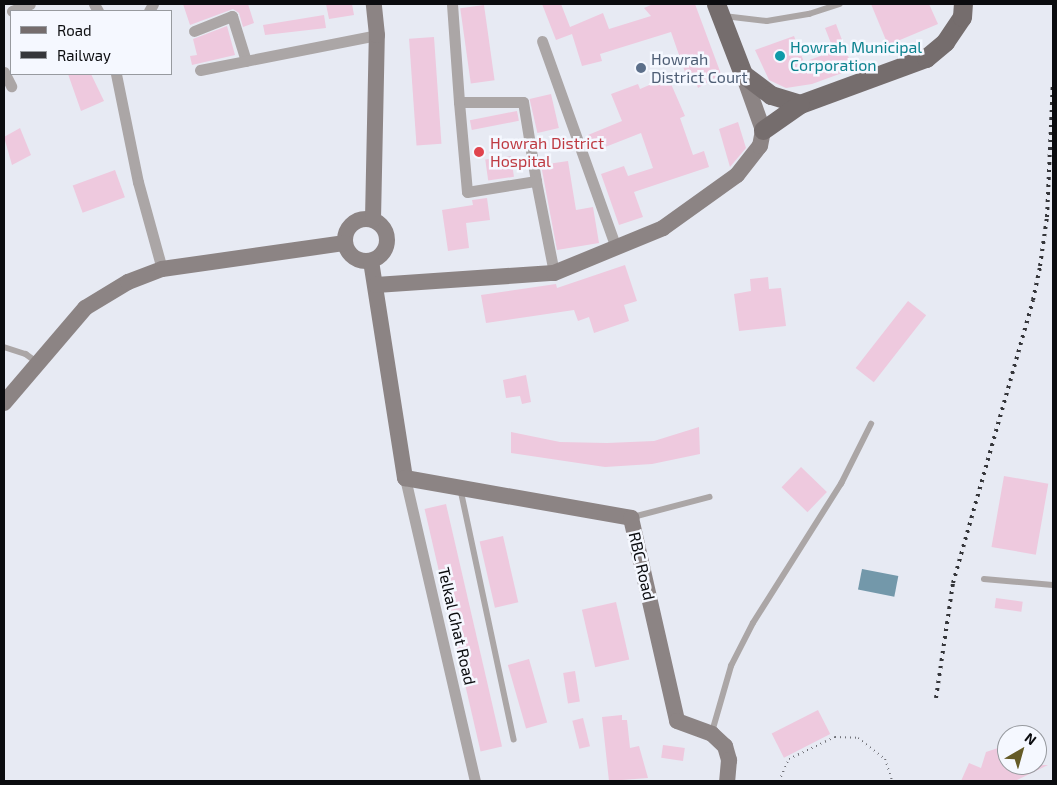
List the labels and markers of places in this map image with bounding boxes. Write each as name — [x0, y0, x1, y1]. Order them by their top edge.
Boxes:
place label: Howrah Municipal Corporation — [790, 37, 922, 75]
place label: Howrah District Court — [651, 49, 748, 87]
marker: Howrah Municipal Corporation — [774, 50, 786, 62]
marker: Howrah District Court — [635, 62, 647, 74]
place label: Howrah District Hospital — [490, 133, 604, 171]
marker: Howrah District Hospital — [472, 145, 486, 159]

